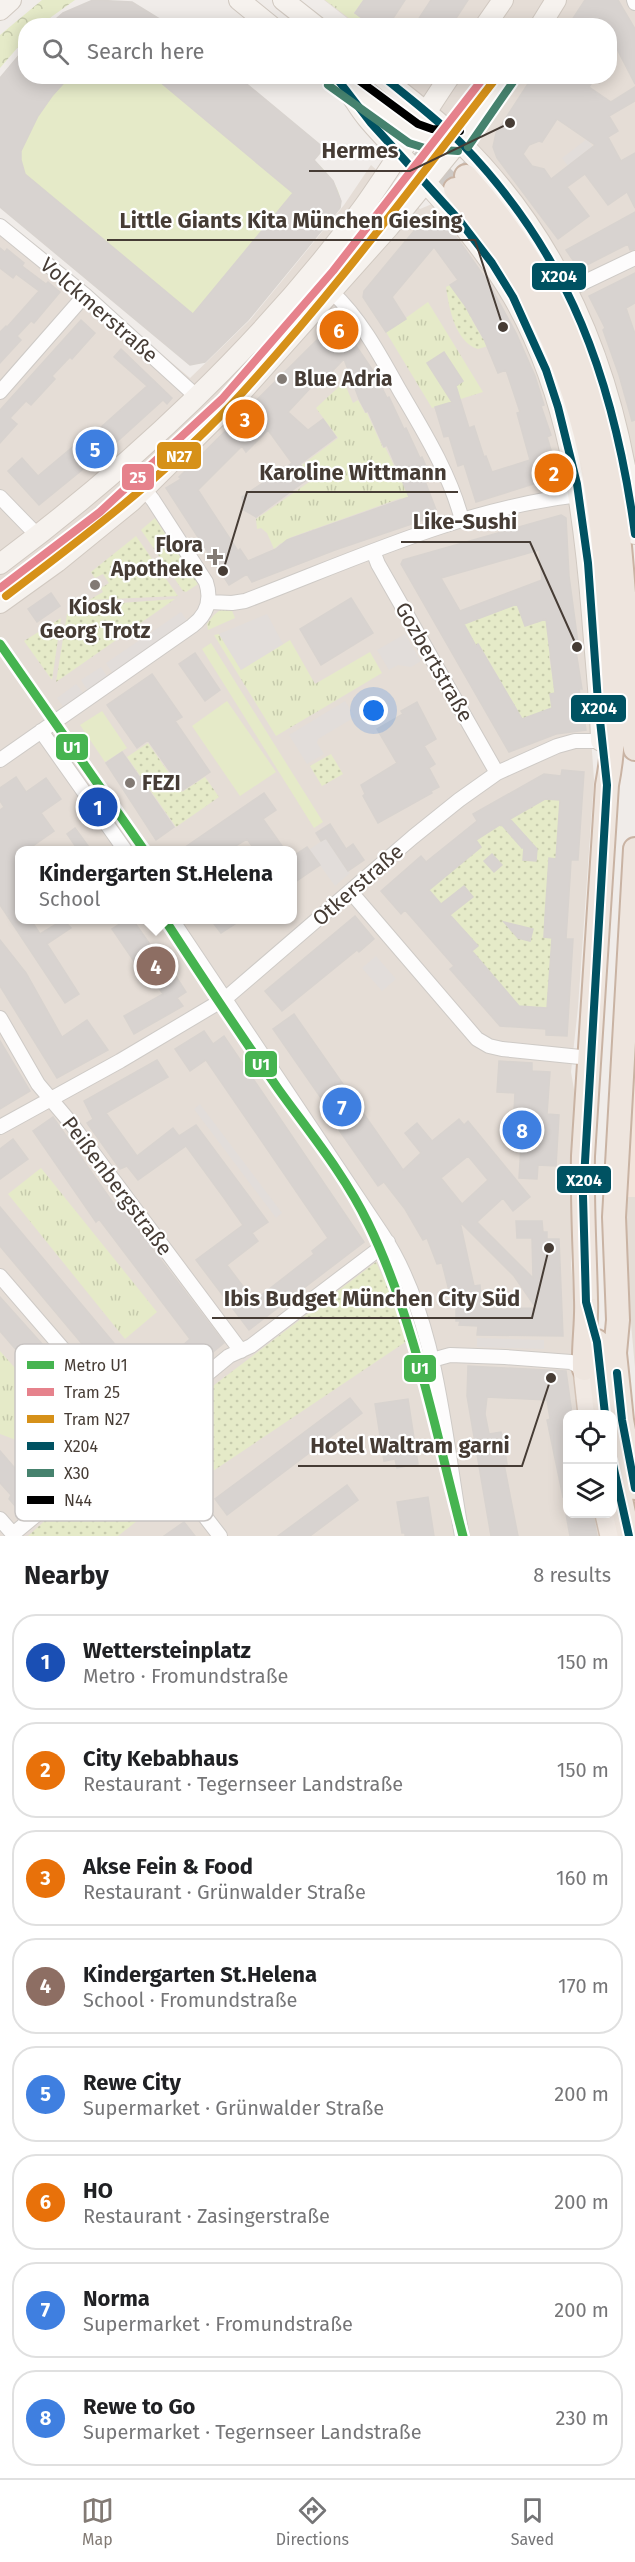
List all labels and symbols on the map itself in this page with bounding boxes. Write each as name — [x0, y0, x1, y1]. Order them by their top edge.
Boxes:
callout: Hermes — [309, 131, 410, 171]
text: Hermes — [322, 137, 399, 164]
callout: Little Giants Kita München Giesing — [107, 200, 475, 240]
text: Little Giants Kita München Giesing — [119, 207, 463, 234]
street label: Volckmerstraße — [35, 252, 163, 368]
line badge: X204 — [531, 262, 587, 291]
text: X204 — [540, 267, 577, 286]
pin: 6 — [320, 308, 358, 352]
place label: Blue Adria — [294, 366, 393, 392]
marker: Blue Adria — [275, 372, 289, 386]
pin: 3 — [226, 396, 264, 442]
pin: 5 — [76, 426, 115, 472]
line badge: N27 — [156, 441, 202, 470]
text: N27 — [166, 447, 193, 466]
pin: 2 — [534, 450, 574, 496]
callout: Karoline Wittmann — [247, 452, 458, 492]
text: Karoline Wittmann — [259, 459, 447, 486]
line badge: 25 — [121, 463, 155, 491]
text: 25 — [130, 468, 147, 487]
callout: Like-Sushi — [401, 502, 530, 542]
text: Like-Sushi — [413, 508, 517, 535]
place label: Flora Apotheke — [110, 532, 203, 582]
marker: Flora Apotheke — [208, 550, 222, 564]
marker: Kiosk Georg Trotz — [88, 578, 102, 592]
place label: Kiosk Georg Trotz — [40, 594, 151, 644]
street label: Gozbertstraße — [389, 597, 479, 727]
line badge: X204 — [570, 694, 627, 723]
your location — [359, 696, 388, 725]
text: X204 — [580, 699, 617, 718]
line badge: U1 — [55, 733, 89, 761]
text: U1 — [63, 738, 81, 757]
place label: FEZI — [142, 770, 181, 796]
marker: FEZI — [123, 776, 137, 790]
pin: 1 — [78, 784, 118, 830]
street label: Otkerstraße — [307, 838, 409, 932]
pin: 4 — [136, 944, 176, 988]
line badge: U1 — [244, 1050, 278, 1078]
text: U1 — [252, 1055, 270, 1074]
pin: 7 — [322, 1084, 362, 1130]
pin: 8 — [502, 1108, 542, 1152]
street label: Peißenbergstraße — [56, 1111, 178, 1261]
line badge: X204 — [556, 1165, 612, 1194]
text: X204 — [565, 1171, 602, 1190]
callout: Ibis Budget München City Süd — [212, 1278, 532, 1318]
text: Ibis Budget München City Süd — [224, 1285, 520, 1312]
legend — [15, 1344, 213, 1521]
line badge: U1 — [403, 1354, 437, 1383]
text: Metro U1 — [64, 1356, 128, 1375]
text: U1 — [411, 1359, 429, 1378]
text: Tram 25 — [64, 1383, 120, 1402]
text: Tram N27 — [64, 1410, 130, 1429]
callout: Hotel Waltram garni — [298, 1426, 522, 1466]
text: Hotel Waltram garni — [310, 1432, 510, 1459]
text: X204 — [64, 1437, 98, 1456]
text: X30 — [64, 1464, 90, 1483]
text: N44 — [64, 1491, 92, 1510]

